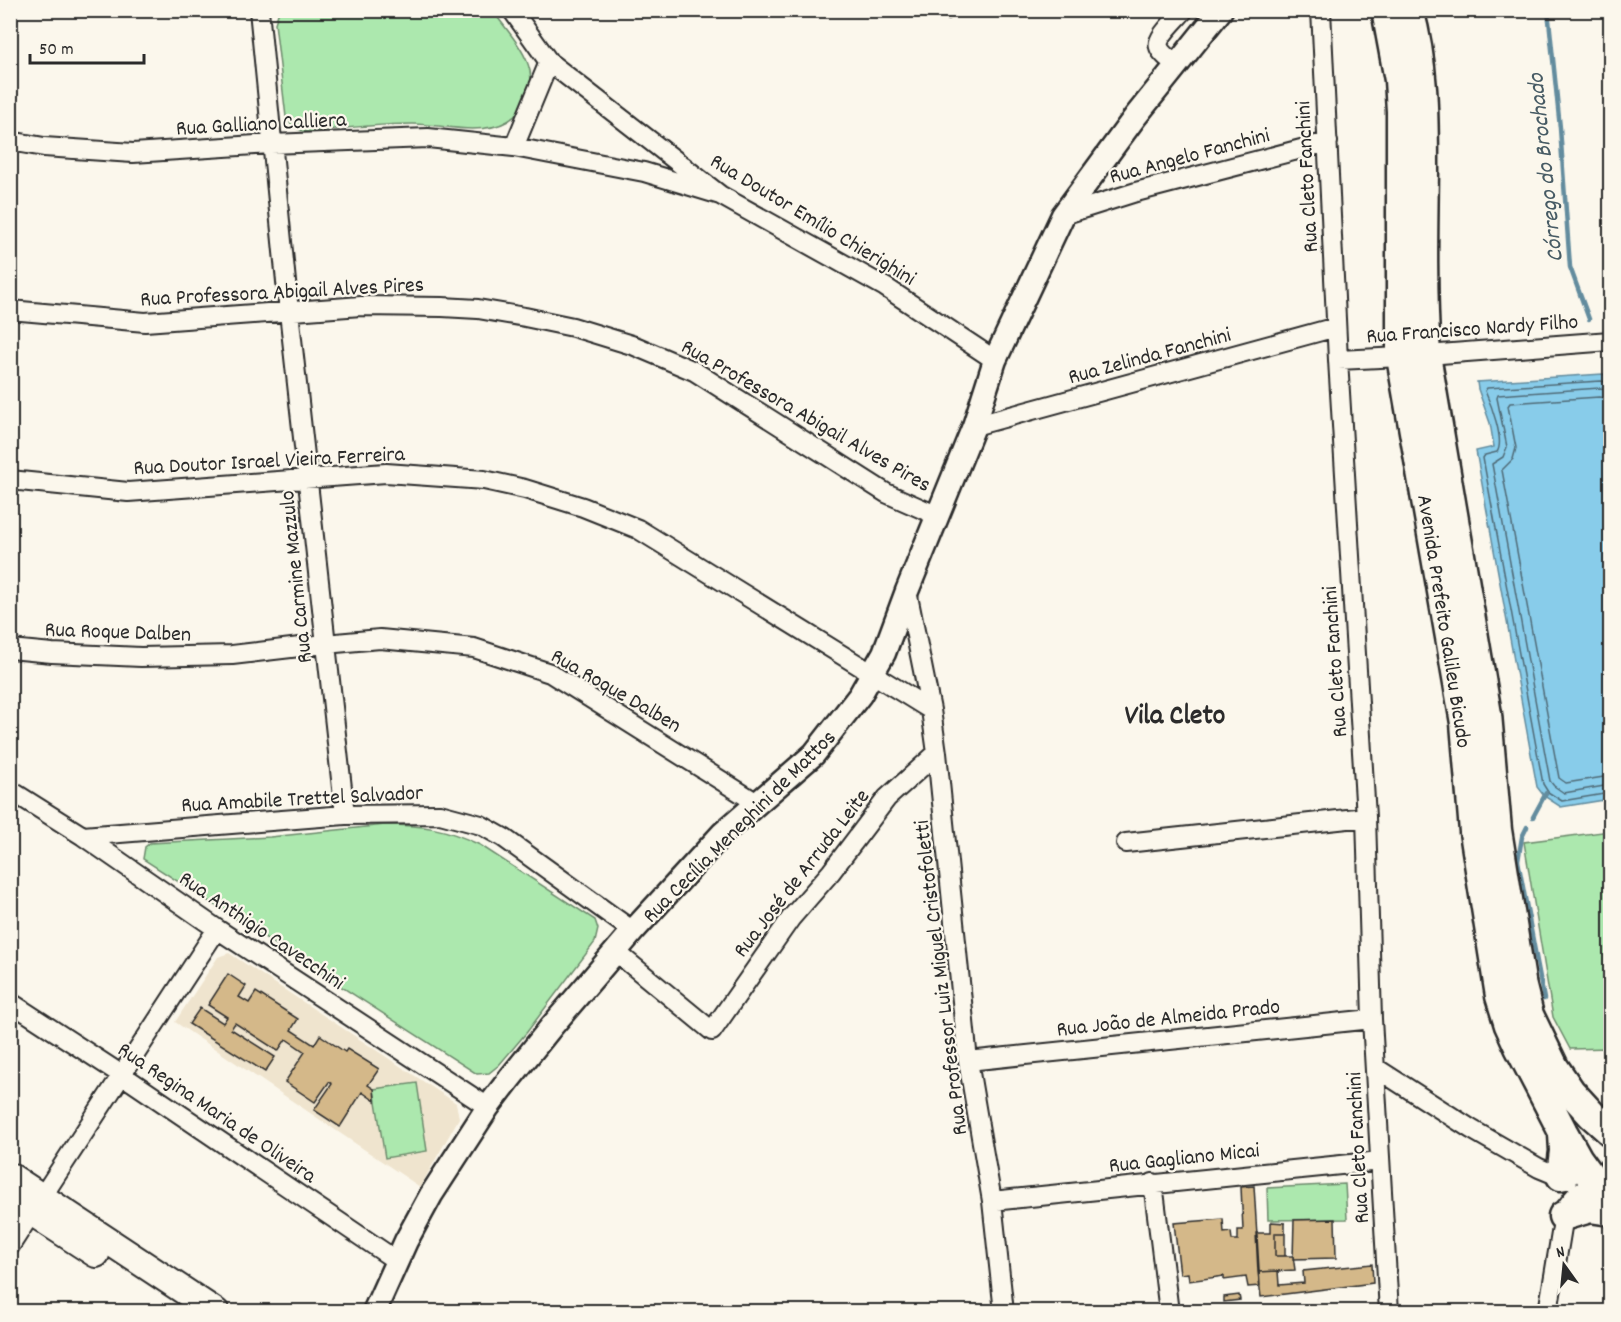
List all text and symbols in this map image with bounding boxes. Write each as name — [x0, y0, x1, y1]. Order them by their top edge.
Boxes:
scale bar — [30, 27, 144, 65]
text: 50 m — [39, 38, 74, 63]
water label: Córrego do Brochado — [1520, 70, 1574, 264]
street label: Rua Cleto Fanchini — [1289, 100, 1328, 253]
street label: Rua Galliano Calliera — [175, 106, 348, 145]
street label: Rua Angelo Fanchini — [1106, 121, 1273, 194]
street label: Rua Doutor Emílio Chierighini — [703, 147, 921, 295]
street label: Rua Professora Abigail Alves Pires — [140, 271, 425, 316]
street label: Rua Francisco Nardy Filho — [1365, 308, 1579, 353]
street label: Rua Zelinda Fanchini — [1065, 321, 1235, 394]
street label: Rua Professora Abigail Alves Pires — [674, 333, 936, 501]
street label: Rua Doutor Israel Vieira Ferreira — [133, 440, 406, 485]
street label: Rua Carmine Mazzulo — [273, 489, 322, 664]
street label: Avenida Prefeito Galileu Bicudo — [1407, 493, 1478, 750]
street label: Rua Cleto Fanchini — [1316, 585, 1357, 739]
street label: Rua Roque Dalben — [44, 615, 192, 652]
street label: Rua Roque Dalben — [544, 642, 686, 742]
district label: Vila Cleto — [1125, 698, 1225, 738]
street label: Rua Cecília Meneghini de Mattos — [637, 724, 844, 931]
street label: Rua Amabile Trettel Salvador — [180, 779, 425, 822]
street label: Rua José de Arruda Leite — [727, 783, 878, 965]
street label: Rua Professor Luiz Miguel Cristofoletti — [908, 818, 977, 1137]
street label: Rua Anthigio Cavecchini — [172, 865, 350, 999]
street label: Rua João de Almeida Prado — [1055, 992, 1282, 1047]
street label: Rua Regina Maria de Oliveira — [110, 1036, 322, 1193]
street label: Rua Cleto Fanchini — [1340, 1071, 1379, 1224]
street label: Rua Gagliano Micai — [1108, 1136, 1261, 1183]
north arrow — [1534, 1235, 1594, 1295]
text: N — [1554, 1241, 1568, 1265]

